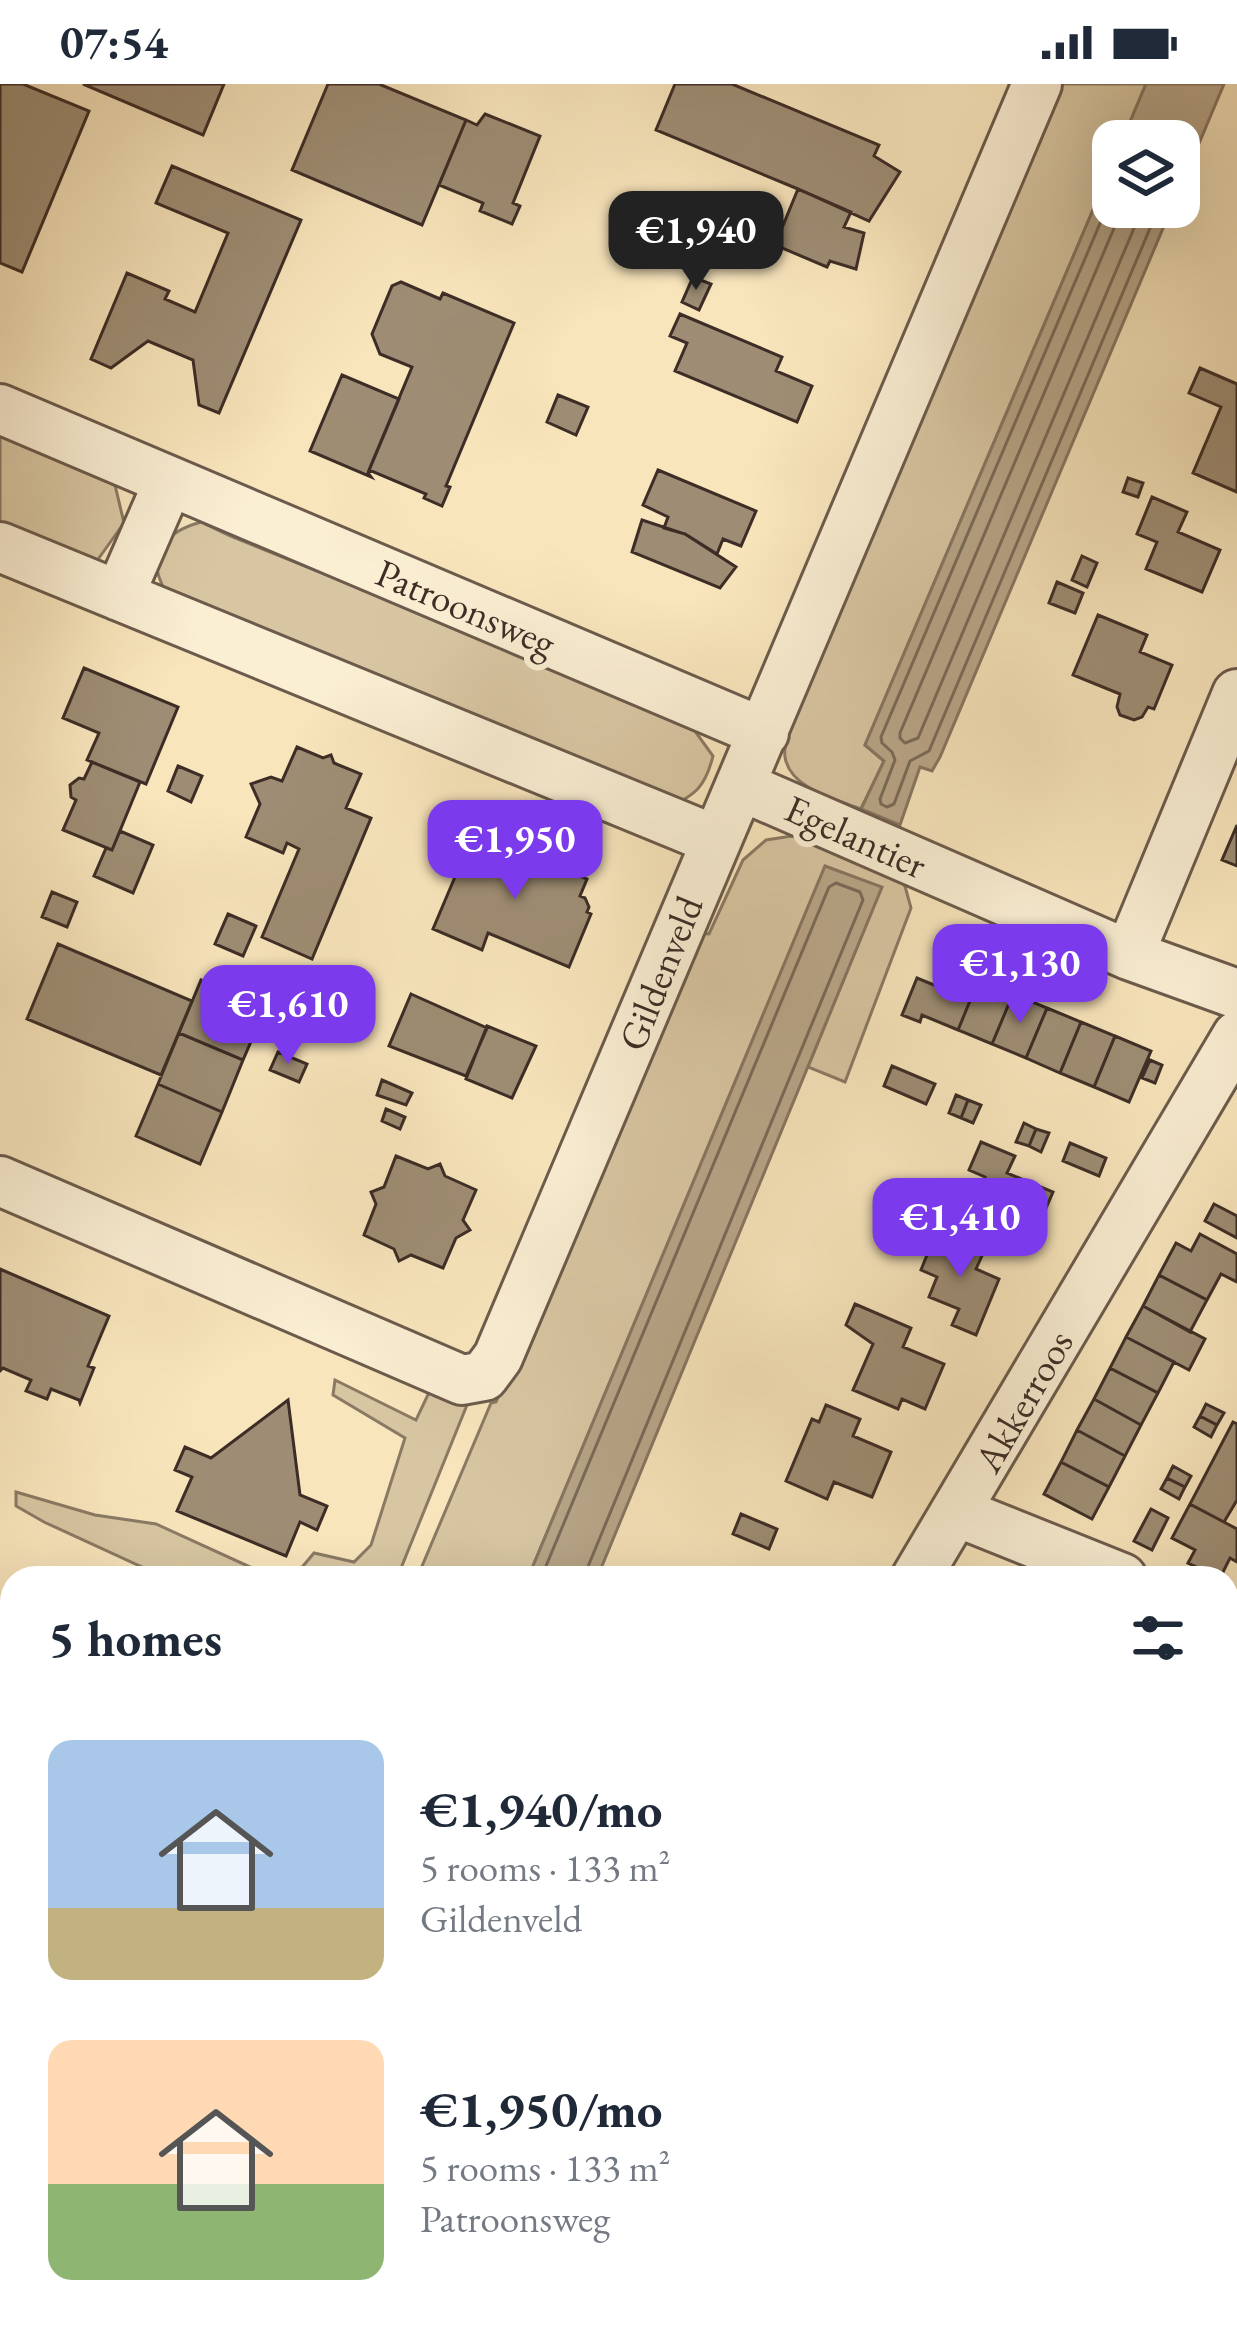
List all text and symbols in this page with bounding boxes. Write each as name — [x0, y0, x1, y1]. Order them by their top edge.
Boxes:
text: 07:54 — [60, 13, 168, 71]
map controls — [1092, 120, 1200, 228]
button: layers — [1092, 120, 1200, 228]
pin: €1,940 — [598, 191, 794, 293]
text: €1,940 — [636, 204, 756, 255]
street label: Patroonsweg — [368, 547, 564, 668]
street label: Egelantier — [777, 783, 935, 890]
pin: €1,950 — [417, 800, 613, 902]
text: €1,950 — [455, 813, 575, 864]
street label: Gildenveld — [606, 888, 715, 1058]
pin: €1,130 — [922, 924, 1118, 1026]
text: €1,130 — [960, 937, 1080, 988]
pin: €1,610 — [190, 965, 386, 1067]
text: €1,610 — [228, 978, 348, 1029]
pin: €1,410 — [862, 1178, 1058, 1280]
text: €1,410 — [900, 1191, 1020, 1242]
street label: Akkerroos — [962, 1321, 1085, 1482]
text: 5 homes — [48, 1605, 222, 1671]
icon: filters — [1125, 1605, 1191, 1671]
text: €1,940/mo — [420, 1776, 663, 1842]
icon: home — [144, 1788, 288, 1932]
text: 5 rooms · 133 m² — [420, 1842, 671, 1893]
text: Gildenveld — [420, 1893, 582, 1944]
text: €1,950/mo — [420, 2076, 663, 2142]
icon: home — [144, 2088, 288, 2232]
text: 5 rooms · 133 m² — [420, 2142, 671, 2193]
text: Patroonsweg — [420, 2193, 610, 2244]

